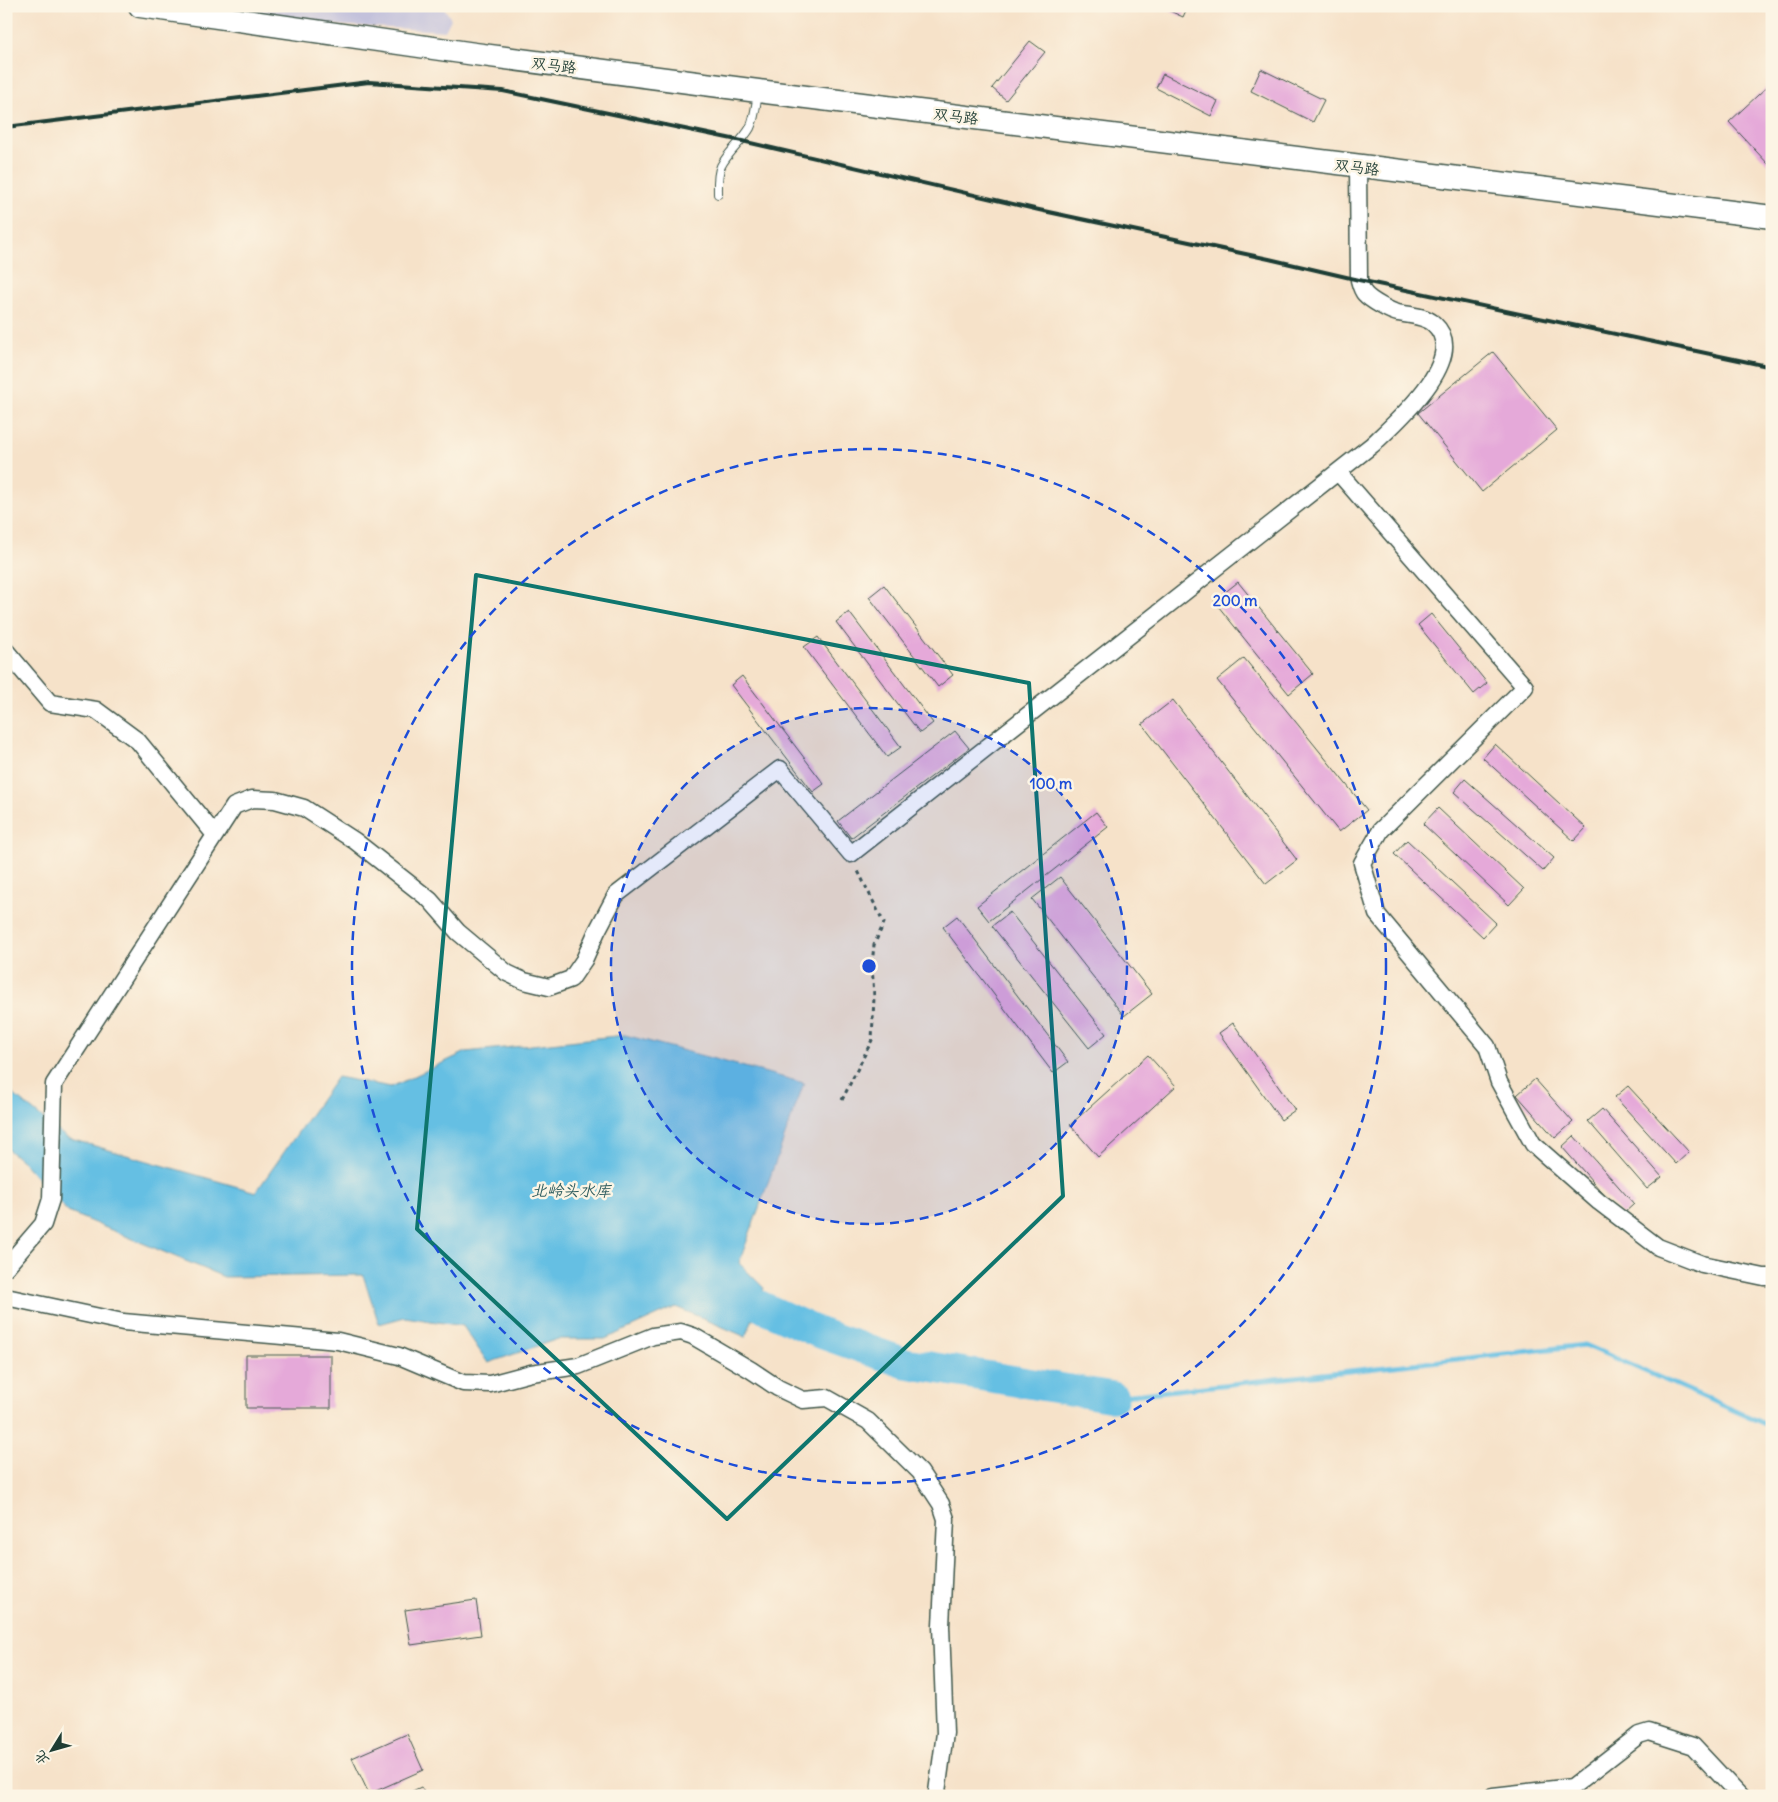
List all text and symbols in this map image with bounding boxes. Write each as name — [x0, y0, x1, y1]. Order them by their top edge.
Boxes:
street label: 双马路 — [531, 53, 577, 77]
street label: 双马路 — [933, 104, 979, 128]
street label: 双马路 — [1334, 155, 1380, 179]
text: 200 m — [1213, 591, 1257, 610]
text: 100 m — [1030, 774, 1072, 793]
centre of rings — [860, 957, 878, 975]
water label: 北岭头水库 — [531, 1180, 613, 1200]
north arrow — [28, 1724, 78, 1774]
text: 北 — [30, 1747, 53, 1769]

